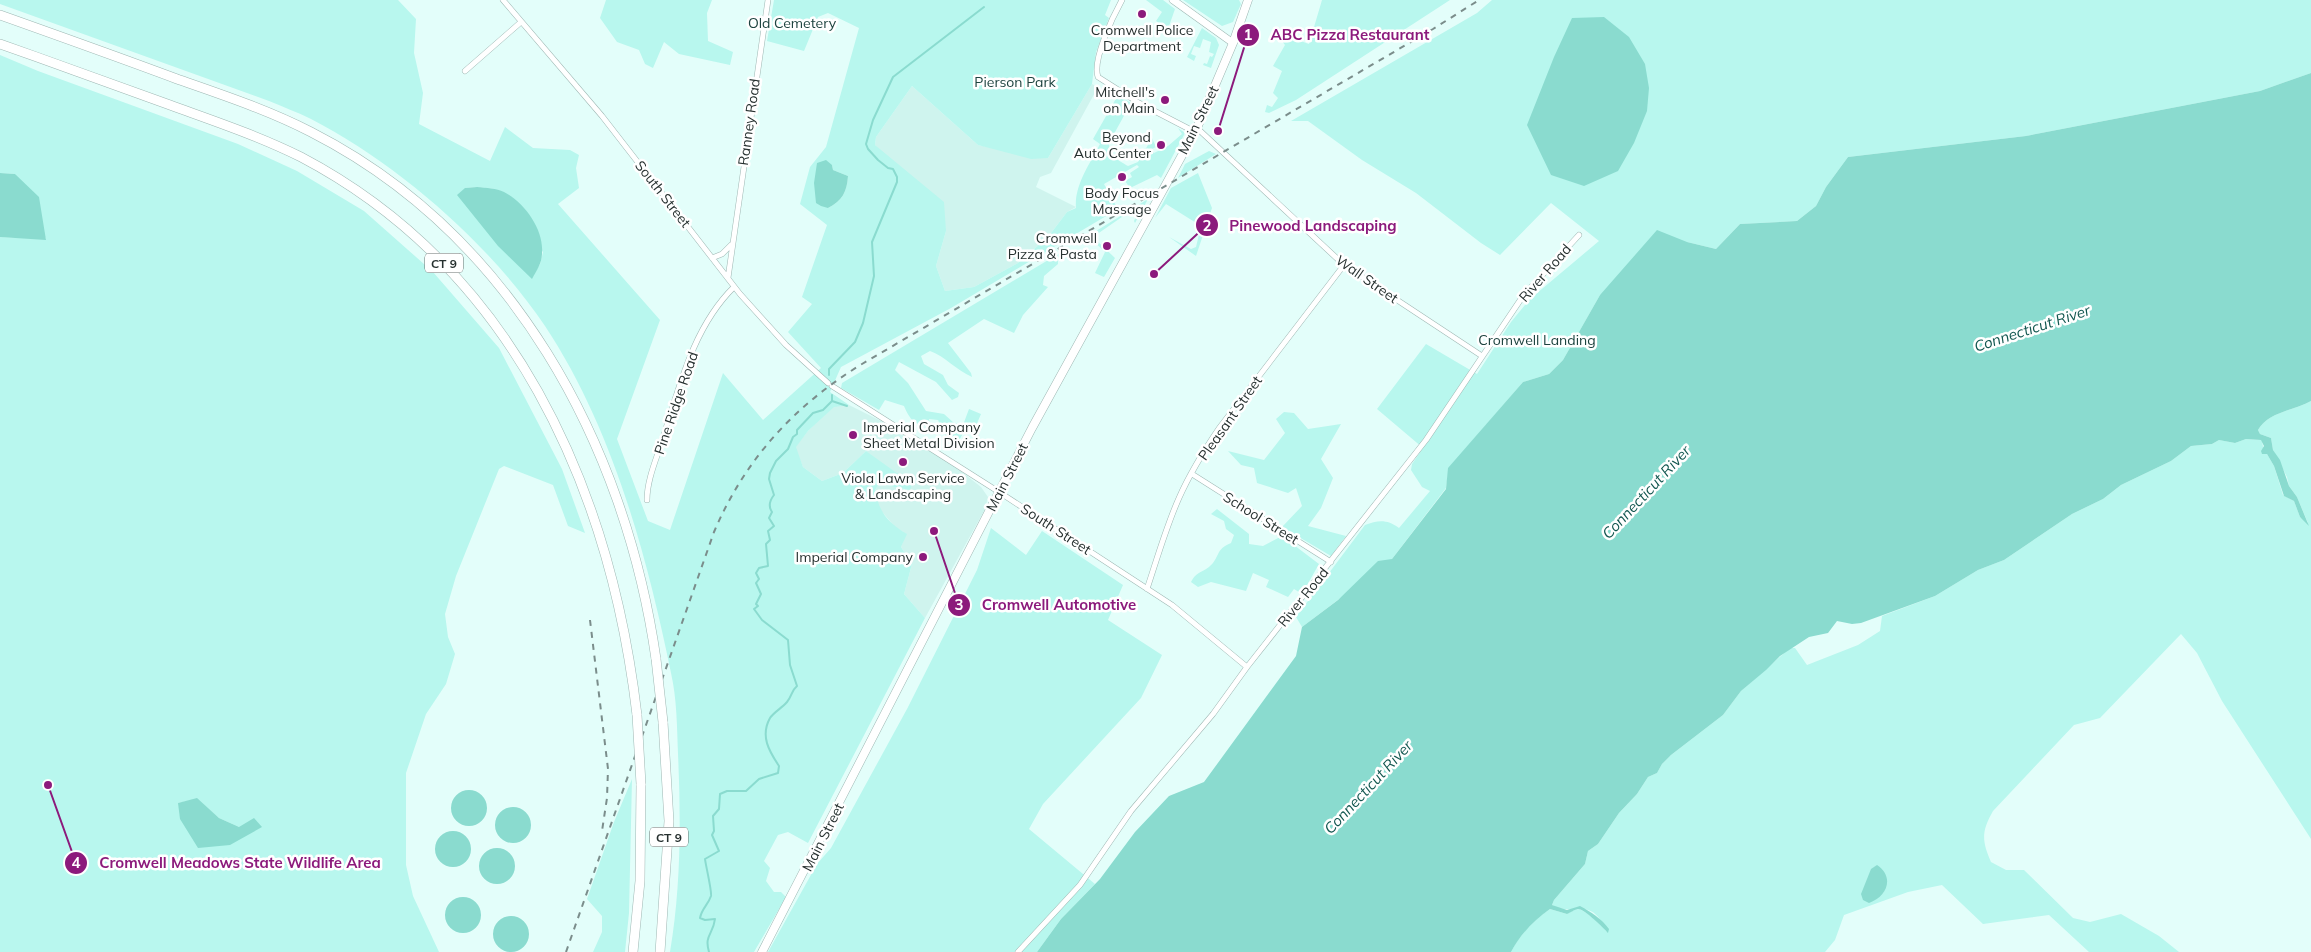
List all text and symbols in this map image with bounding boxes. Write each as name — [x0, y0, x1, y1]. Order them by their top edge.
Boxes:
marker: Cromwell Police Department — [1136, 8, 1148, 20]
park label: Old Cemetery — [748, 14, 837, 32]
callout: ABC Pizza Restaurant — [1235, 20, 1439, 50]
place label: Cromwell Police Department — [1091, 21, 1193, 55]
text: 1 — [1243, 25, 1253, 44]
text: ABC Pizza Restaurant — [1271, 25, 1430, 44]
park label: Pierson Park — [974, 73, 1056, 91]
street label: Ranney Road — [734, 77, 764, 167]
place label: Mitchell's on Main — [1095, 83, 1155, 117]
street label: Main Street — [1174, 83, 1222, 157]
marker: Mitchell's on Main — [1159, 94, 1171, 106]
place label: Beyond Auto Center — [1074, 128, 1152, 162]
marker: Beyond Auto Center — [1155, 139, 1167, 151]
street label: South Street — [631, 157, 695, 231]
marker: Body Focus Massage — [1116, 171, 1128, 183]
place label: Body Focus Massage — [1085, 184, 1159, 218]
callout: Pinewood Landscaping — [1194, 210, 1407, 240]
text: 2 — [1202, 216, 1212, 235]
text: Pinewood Landscaping — [1229, 216, 1397, 235]
place label: Cromwell Pizza & Pasta — [1008, 229, 1097, 263]
marker: Cromwell Pizza & Pasta — [1101, 240, 1113, 252]
street label: River Road — [1515, 240, 1575, 306]
street label: Wall Street — [1332, 251, 1402, 307]
road number: CT 9 — [425, 254, 463, 272]
water label: Connecticut River — [1972, 300, 2093, 356]
park label: Cromwell Landing — [1478, 331, 1596, 349]
street label: Pine Ridge Road — [650, 349, 702, 457]
street label: Pleasant Street — [1194, 372, 1266, 464]
place label: Imperial Company Sheet Metal Division — [863, 418, 995, 452]
marker: Imperial Company Sheet Metal Division — [847, 429, 859, 441]
street label: Main Street — [982, 440, 1032, 514]
water label: Connecticut River — [1598, 441, 1695, 543]
marker: Viola Lawn Service & Landscaping — [897, 456, 909, 468]
place label: Viola Lawn Service & Landscaping — [841, 469, 965, 503]
street label: School Street — [1220, 488, 1302, 548]
street label: South Street — [1017, 500, 1095, 558]
place label: Imperial Company — [796, 548, 914, 566]
marker: Imperial Company — [917, 551, 929, 563]
street label: River Road — [1274, 564, 1332, 630]
callout: Cromwell Automotive — [947, 590, 1146, 620]
text: 3 — [954, 595, 964, 614]
text: Cromwell Automotive — [982, 595, 1136, 614]
water label: Connecticut River — [1320, 736, 1417, 838]
street label: Main Street — [798, 800, 848, 874]
road number: CT 9 — [650, 828, 688, 846]
callout: Cromwell Meadows State Wildlife Area — [64, 848, 390, 878]
text: 4 — [71, 853, 81, 872]
text: Cromwell Meadows State Wildlife Area — [99, 853, 381, 872]

